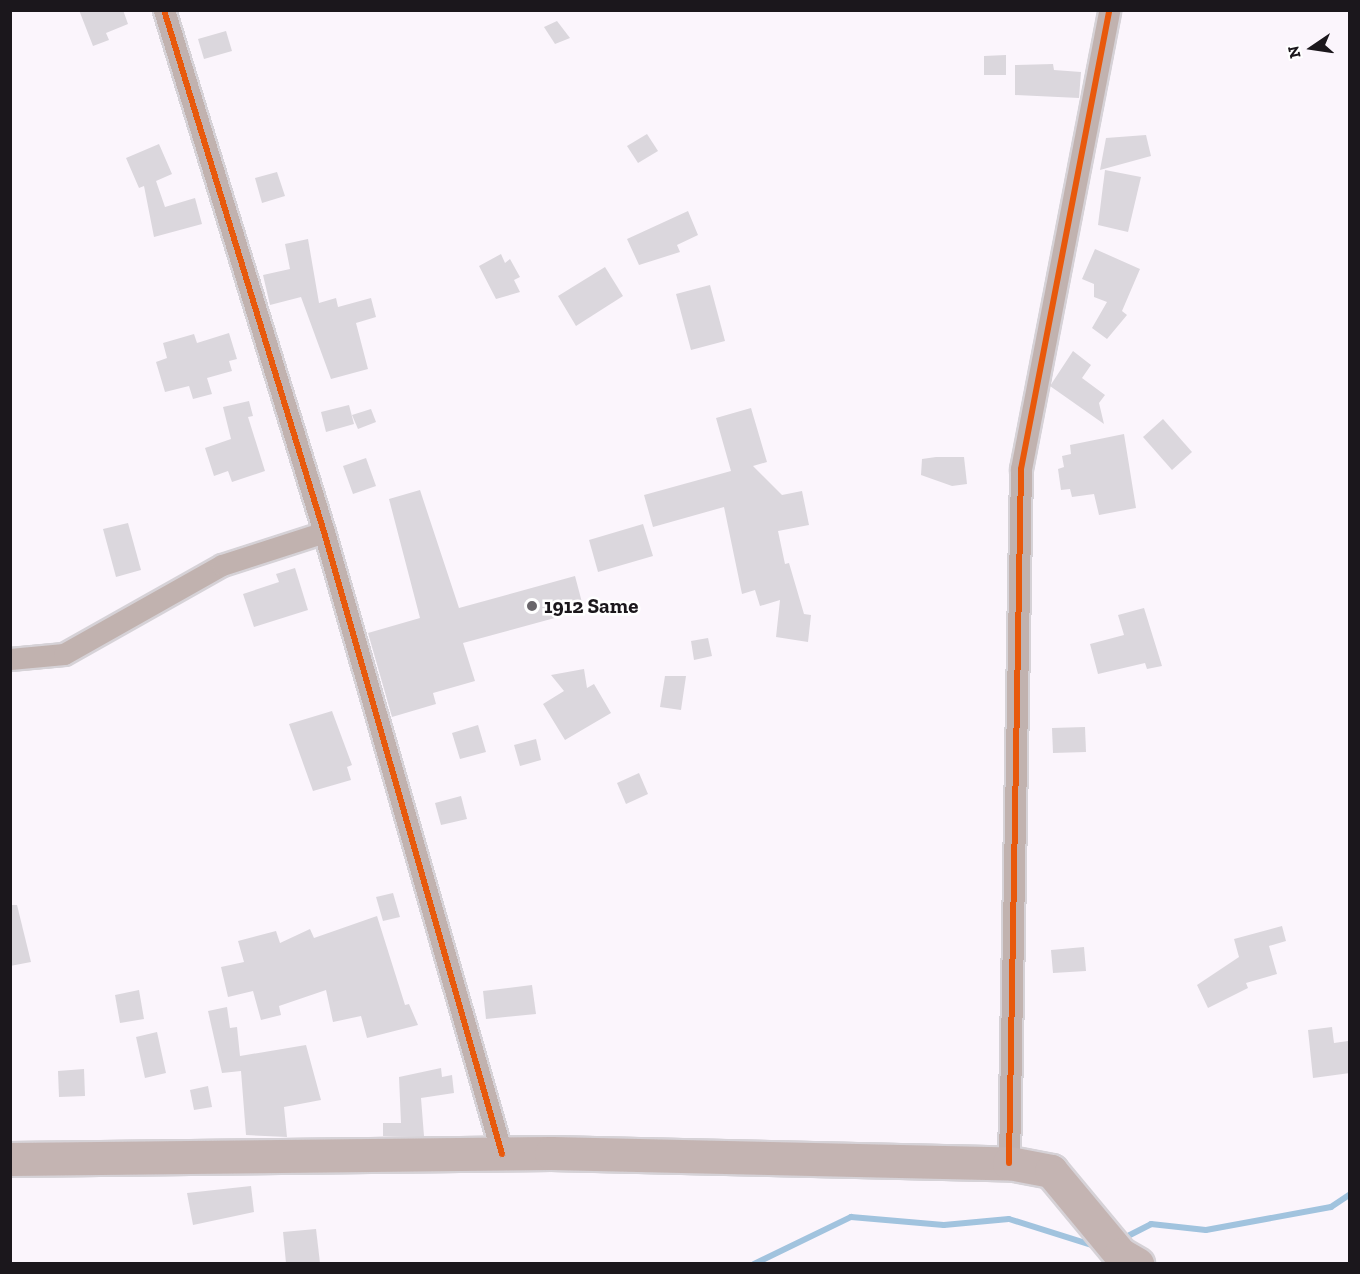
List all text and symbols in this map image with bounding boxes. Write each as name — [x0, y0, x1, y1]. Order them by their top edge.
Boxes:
north arrow — [1282, 18, 1342, 78]
text: N — [1283, 44, 1305, 60]
place label: 1912 Same — [544, 593, 638, 619]
marker: 1912 Same — [525, 599, 539, 613]

